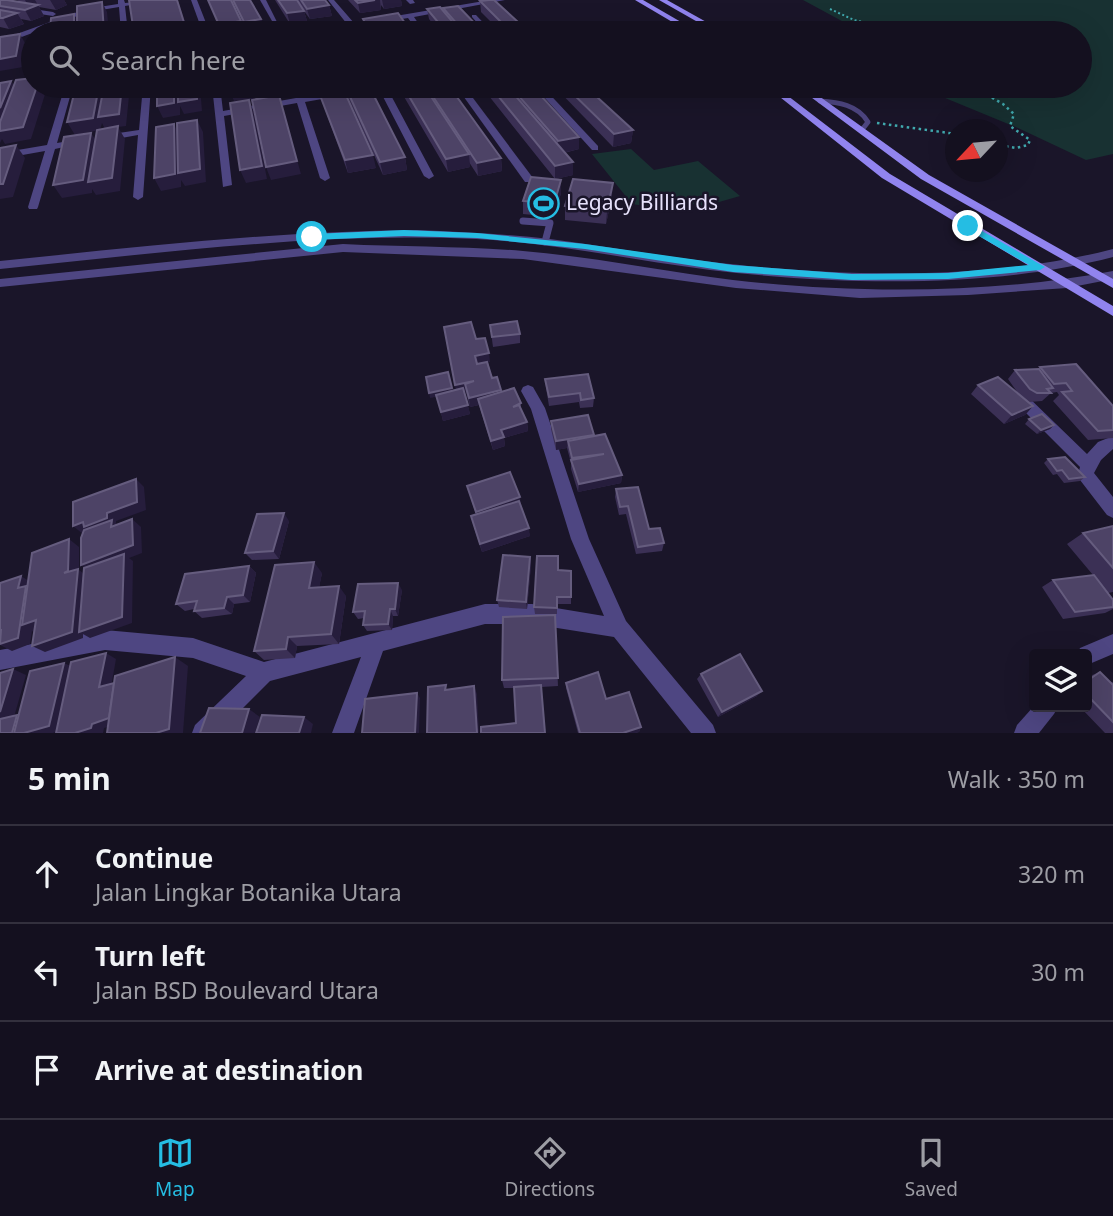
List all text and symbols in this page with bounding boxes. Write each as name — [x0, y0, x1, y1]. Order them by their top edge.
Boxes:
search box — [21, 21, 1092, 98]
icon: search — [45, 41, 83, 79]
text: Search here — [101, 42, 246, 78]
north arrow — [945, 119, 1008, 182]
sports icon: Legacy Billiards — [526, 186, 560, 220]
place label: Legacy Billiards — [566, 188, 718, 216]
route end — [952, 210, 983, 241]
route start — [296, 221, 327, 252]
map controls — [1029, 649, 1092, 712]
button: layers — [1029, 649, 1092, 712]
text: 5 min — [28, 758, 111, 799]
text: Walk · 350 m — [948, 763, 1085, 795]
text: Continue — [95, 840, 213, 876]
icon: ahead — [28, 855, 66, 893]
text: 320 m — [1018, 858, 1085, 890]
text: Jalan Lingkar Botanika Utara — [95, 876, 402, 908]
text: Turn left — [95, 938, 206, 974]
icon: left — [28, 953, 66, 991]
text: 30 m — [1031, 956, 1085, 988]
text: Jalan BSD Boulevard Utara — [95, 974, 379, 1006]
icon: arrive — [28, 1051, 66, 1089]
text: Arrive at destination — [95, 1052, 364, 1088]
tab: Map — [155, 1134, 195, 1202]
tab: Directions — [505, 1134, 595, 1202]
tab: Saved — [905, 1134, 958, 1202]

